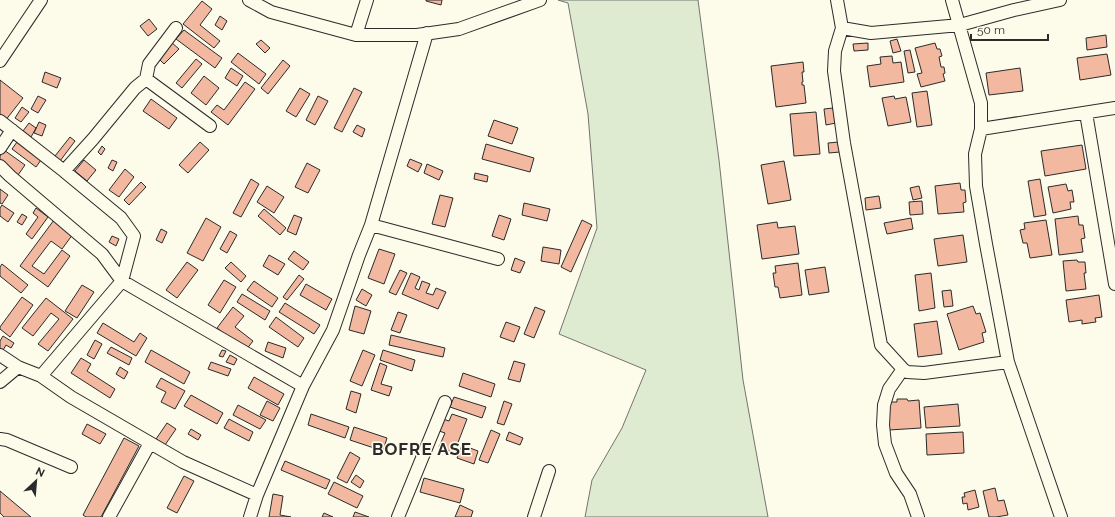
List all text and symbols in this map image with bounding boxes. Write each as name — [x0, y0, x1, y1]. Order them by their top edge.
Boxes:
scale bar — [971, 16, 1048, 42]
text: 50 m — [977, 23, 1005, 37]
district label: BOFRE ASE — [372, 439, 472, 459]
north arrow — [16, 461, 56, 501]
text: N — [34, 465, 47, 480]

